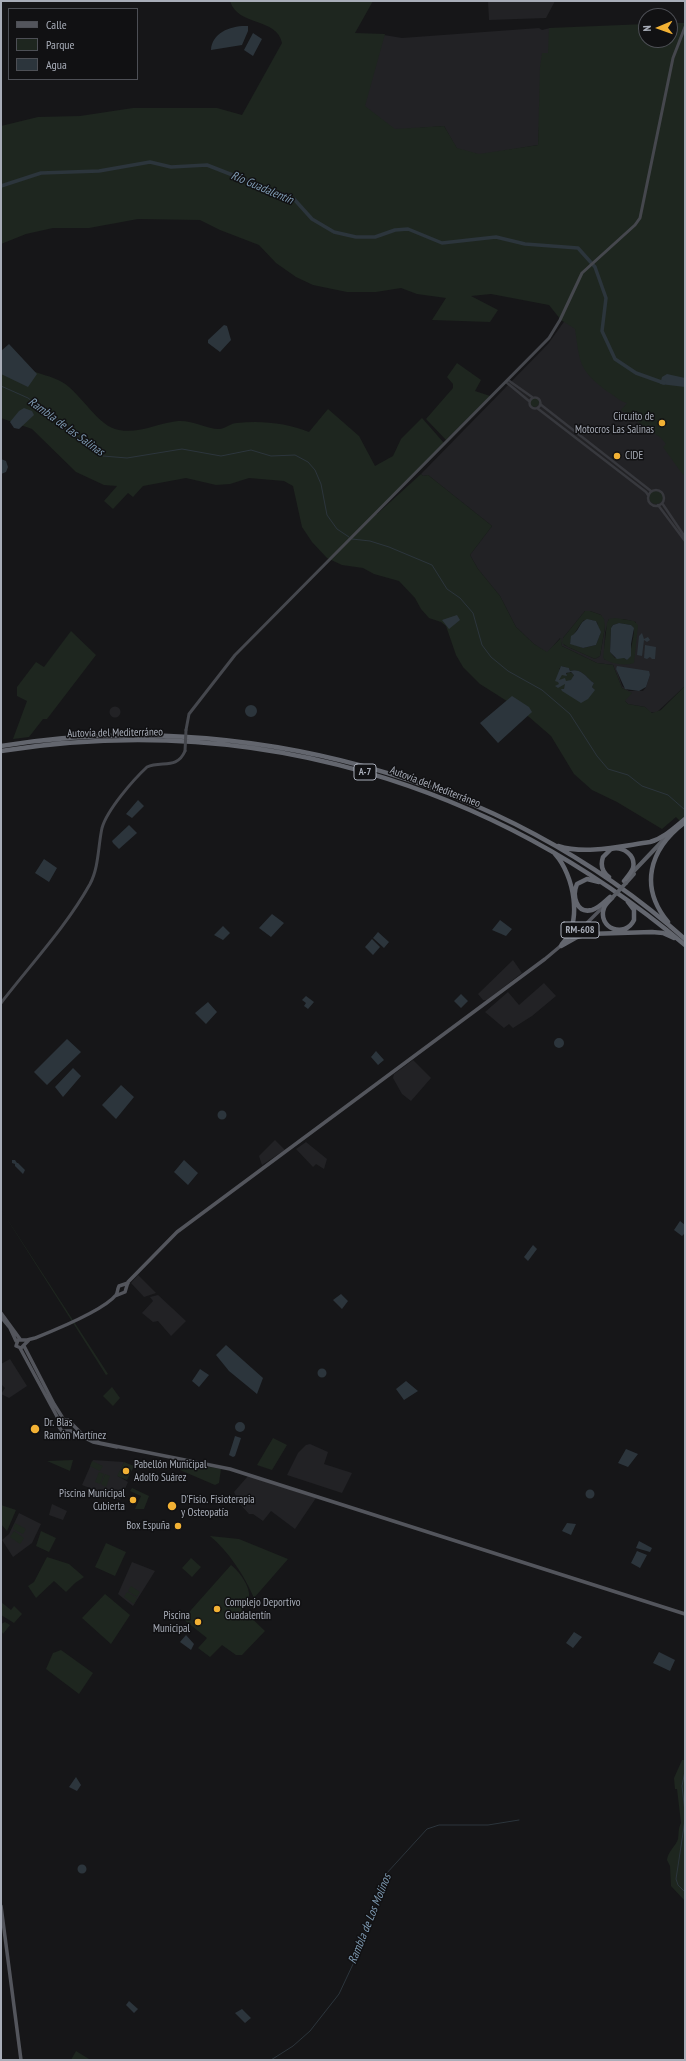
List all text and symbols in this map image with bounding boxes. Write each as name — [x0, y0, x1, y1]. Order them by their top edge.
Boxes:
legend — [8, 8, 138, 80]
north arrow — [638, 8, 678, 48]
text: Calle — [46, 17, 67, 32]
text: N — [640, 25, 654, 32]
text: Parque — [46, 37, 75, 52]
text: Agua — [46, 57, 67, 72]
water label: Río Guadalentín — [229, 168, 295, 208]
water label: Rambla de las Salinas — [25, 395, 107, 459]
place label: Circuito de Motocros Las Salinas — [575, 410, 654, 436]
marker: Circuito de Motocros Las Salinas — [657, 418, 667, 428]
place label: CIDE — [625, 449, 643, 463]
marker: CIDE — [612, 451, 622, 461]
street label: Autovía del Mediterráneo — [67, 726, 163, 740]
road number: A-7 — [354, 764, 376, 780]
street label: Autovía del Mediterráneo — [388, 764, 482, 810]
road number: RM-608 — [561, 922, 599, 938]
place label: Dr. Blas Ramón Martínez — [44, 1416, 106, 1442]
marker: Dr. Blas Ramón Martínez — [29, 1423, 41, 1435]
place label: Pabellón Municipal Adolfo Suárez — [134, 1458, 206, 1484]
marker: Pabellón Municipal Adolfo Suárez — [121, 1466, 131, 1476]
place label: Piscina Municipal Cubierta — [59, 1487, 125, 1513]
place label: D'Fisio. Fisioterapia y Osteopatía — [181, 1493, 255, 1519]
marker: Piscina Municipal Cubierta — [128, 1495, 138, 1505]
marker: D'Fisio. Fisioterapia y Osteopatía — [166, 1500, 178, 1512]
place label: Box Espuña — [126, 1519, 170, 1533]
marker: Box Espuña — [173, 1521, 183, 1531]
place label: Complejo Deportivo Guadalentín — [225, 1596, 301, 1622]
marker: Complejo Deportivo Guadalentín — [212, 1604, 222, 1614]
place label: Piscina Municipal — [153, 1609, 190, 1635]
marker: Piscina Municipal — [193, 1617, 203, 1627]
water label: Rambla de Los Molinos — [345, 1872, 395, 1966]

